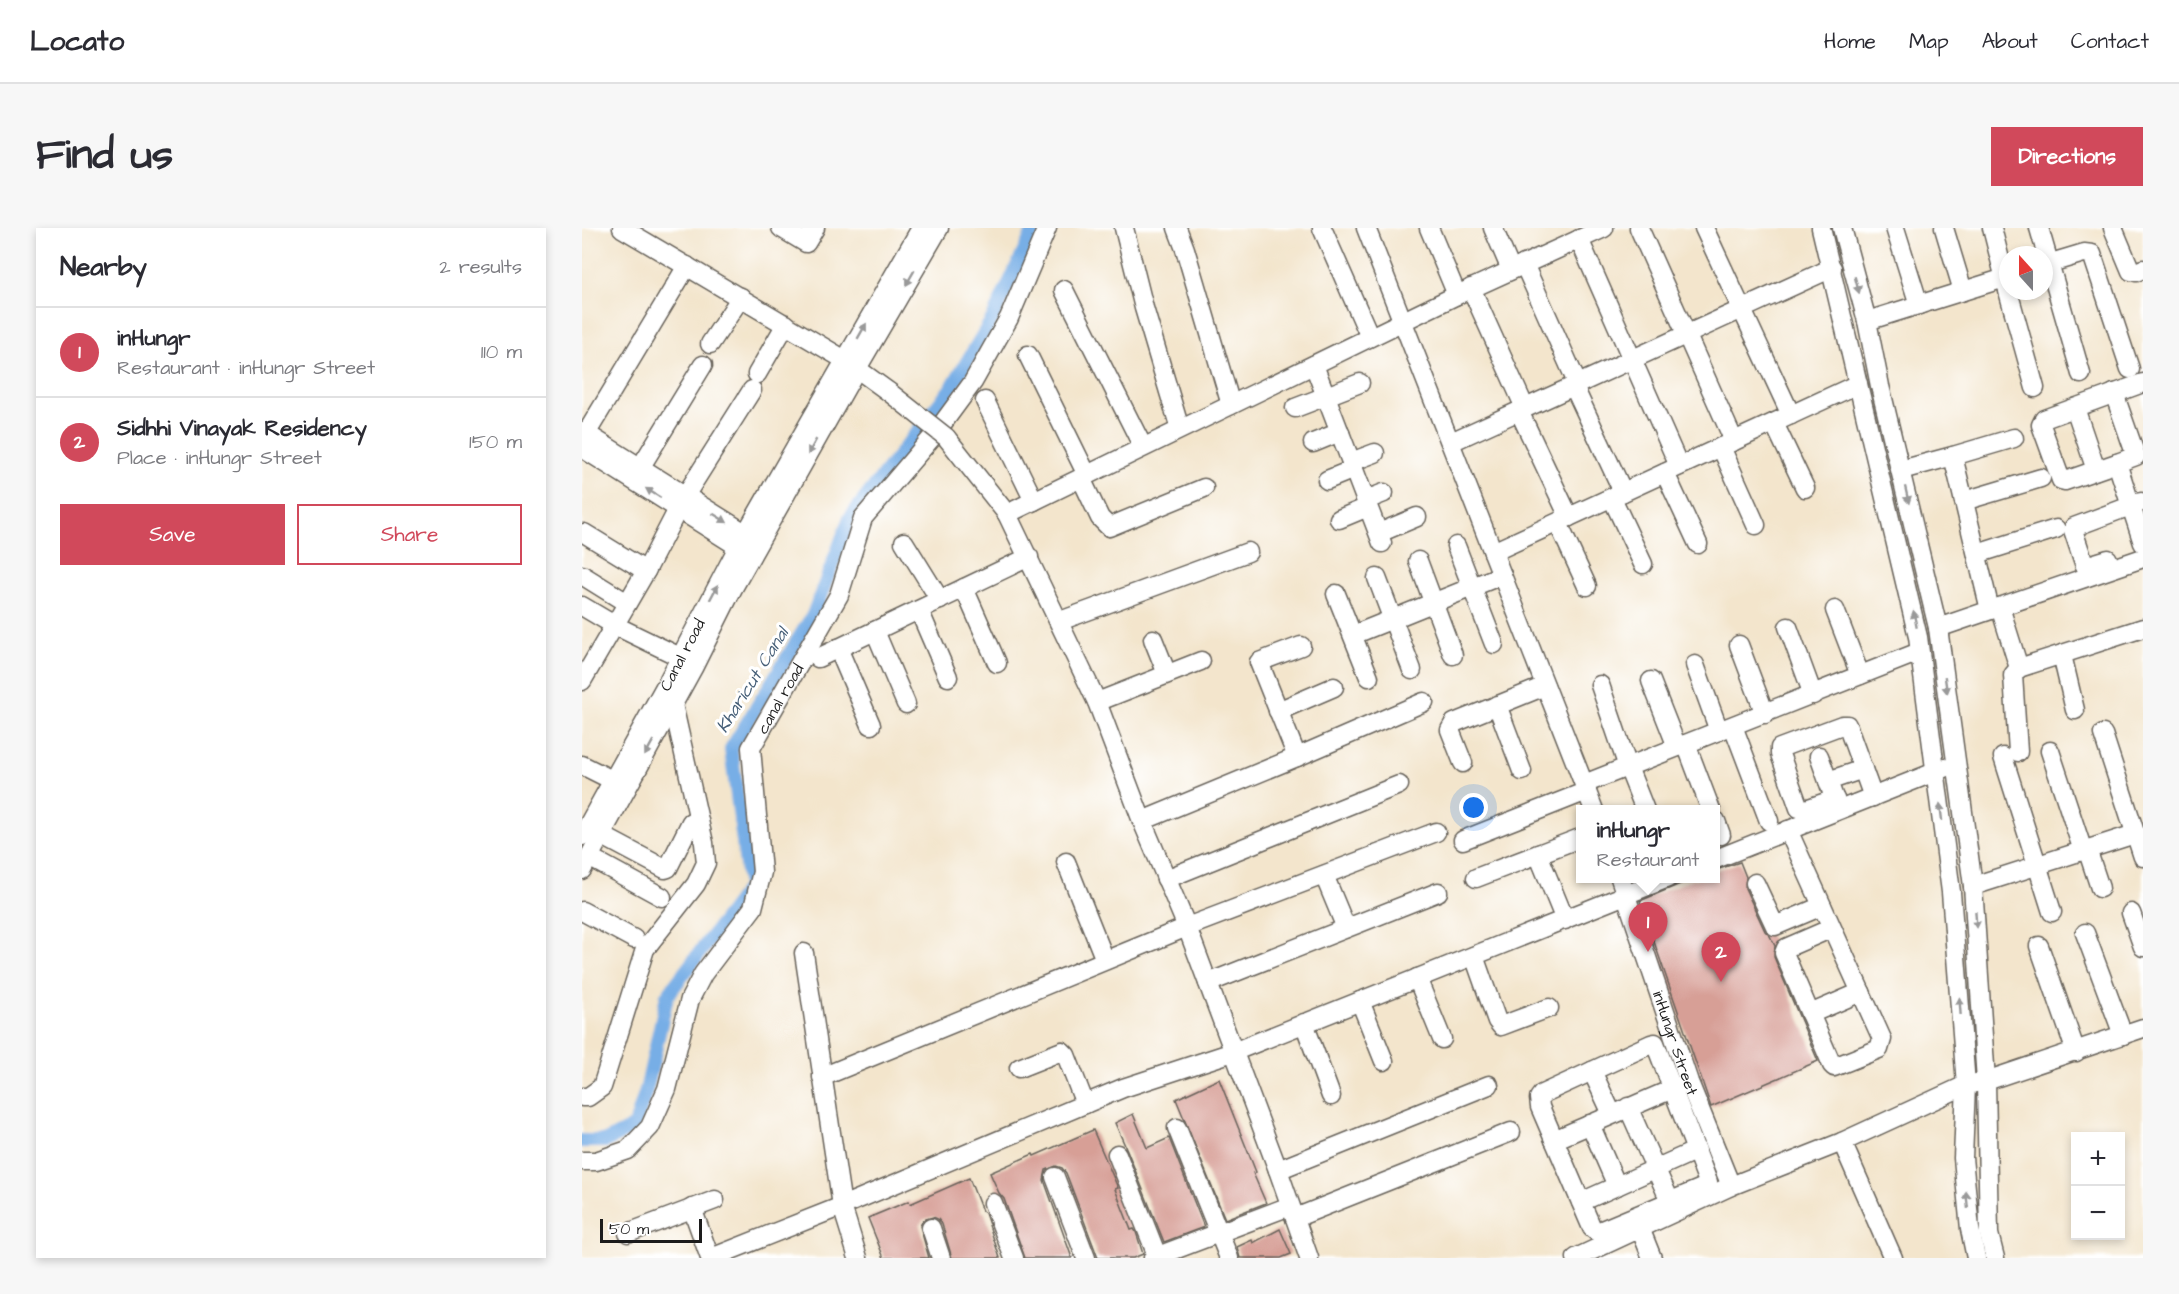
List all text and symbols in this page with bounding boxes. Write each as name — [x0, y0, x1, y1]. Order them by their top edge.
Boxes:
text: Locato — [30, 22, 124, 61]
text: Home — [1824, 27, 1876, 56]
text: Map — [1909, 27, 1949, 56]
text: About — [1982, 27, 2038, 56]
text: Contact — [2071, 27, 2149, 56]
text: Find us — [36, 127, 173, 185]
button: Directions — [1991, 127, 2143, 186]
north arrow — [1999, 246, 2053, 300]
text: Nearby — [60, 249, 147, 285]
text: 2 results — [439, 253, 522, 281]
one-way arrow — [905, 270, 915, 287]
one-way arrow — [1853, 276, 1862, 294]
one-way arrow — [856, 322, 866, 339]
text: inHungr — [117, 323, 190, 354]
text: 1 — [78, 338, 81, 366]
text: 110 m — [481, 338, 522, 366]
text: Restaurant · inHungr Street — [117, 354, 375, 382]
text: Sidhhi Vinayak Residency — [117, 413, 367, 444]
text: 2 — [74, 428, 85, 456]
text: 150 m — [469, 428, 522, 456]
one-way arrow — [807, 439, 817, 456]
text: Place · inHungr Street — [117, 444, 322, 472]
one-way arrow — [1903, 485, 1913, 504]
one-way arrow — [645, 488, 661, 499]
button: Save — [60, 504, 285, 565]
button: Share — [297, 504, 522, 565]
one-way arrow — [712, 513, 728, 524]
one-way arrow — [709, 583, 719, 600]
one-way arrow — [1910, 609, 1919, 628]
street label: Canal road — [655, 615, 711, 695]
water label: Kharicut Canal — [710, 621, 796, 738]
street label: canal road — [752, 660, 809, 738]
one-way arrow — [1941, 676, 1951, 695]
one-way arrow — [644, 739, 654, 756]
your location — [1459, 793, 1488, 822]
one-way arrow — [1936, 802, 1946, 821]
popup — [1576, 805, 1720, 883]
text: inHungr — [1597, 815, 1670, 846]
text: Restaurant — [1597, 846, 1699, 874]
pin: 1 — [1628, 902, 1668, 952]
one-way arrow — [1971, 911, 1980, 930]
pin: 2 — [1702, 932, 1740, 982]
street label: inHungr Street — [1647, 988, 1703, 1099]
one-way arrow — [1955, 996, 1964, 1015]
map controls — [2071, 1132, 2125, 1240]
button: + — [2071, 1132, 2125, 1186]
button: − — [2071, 1186, 2125, 1240]
one-way arrow — [1962, 1191, 1972, 1210]
scale bar — [600, 1216, 702, 1244]
text: 50 m — [609, 1218, 649, 1240]

